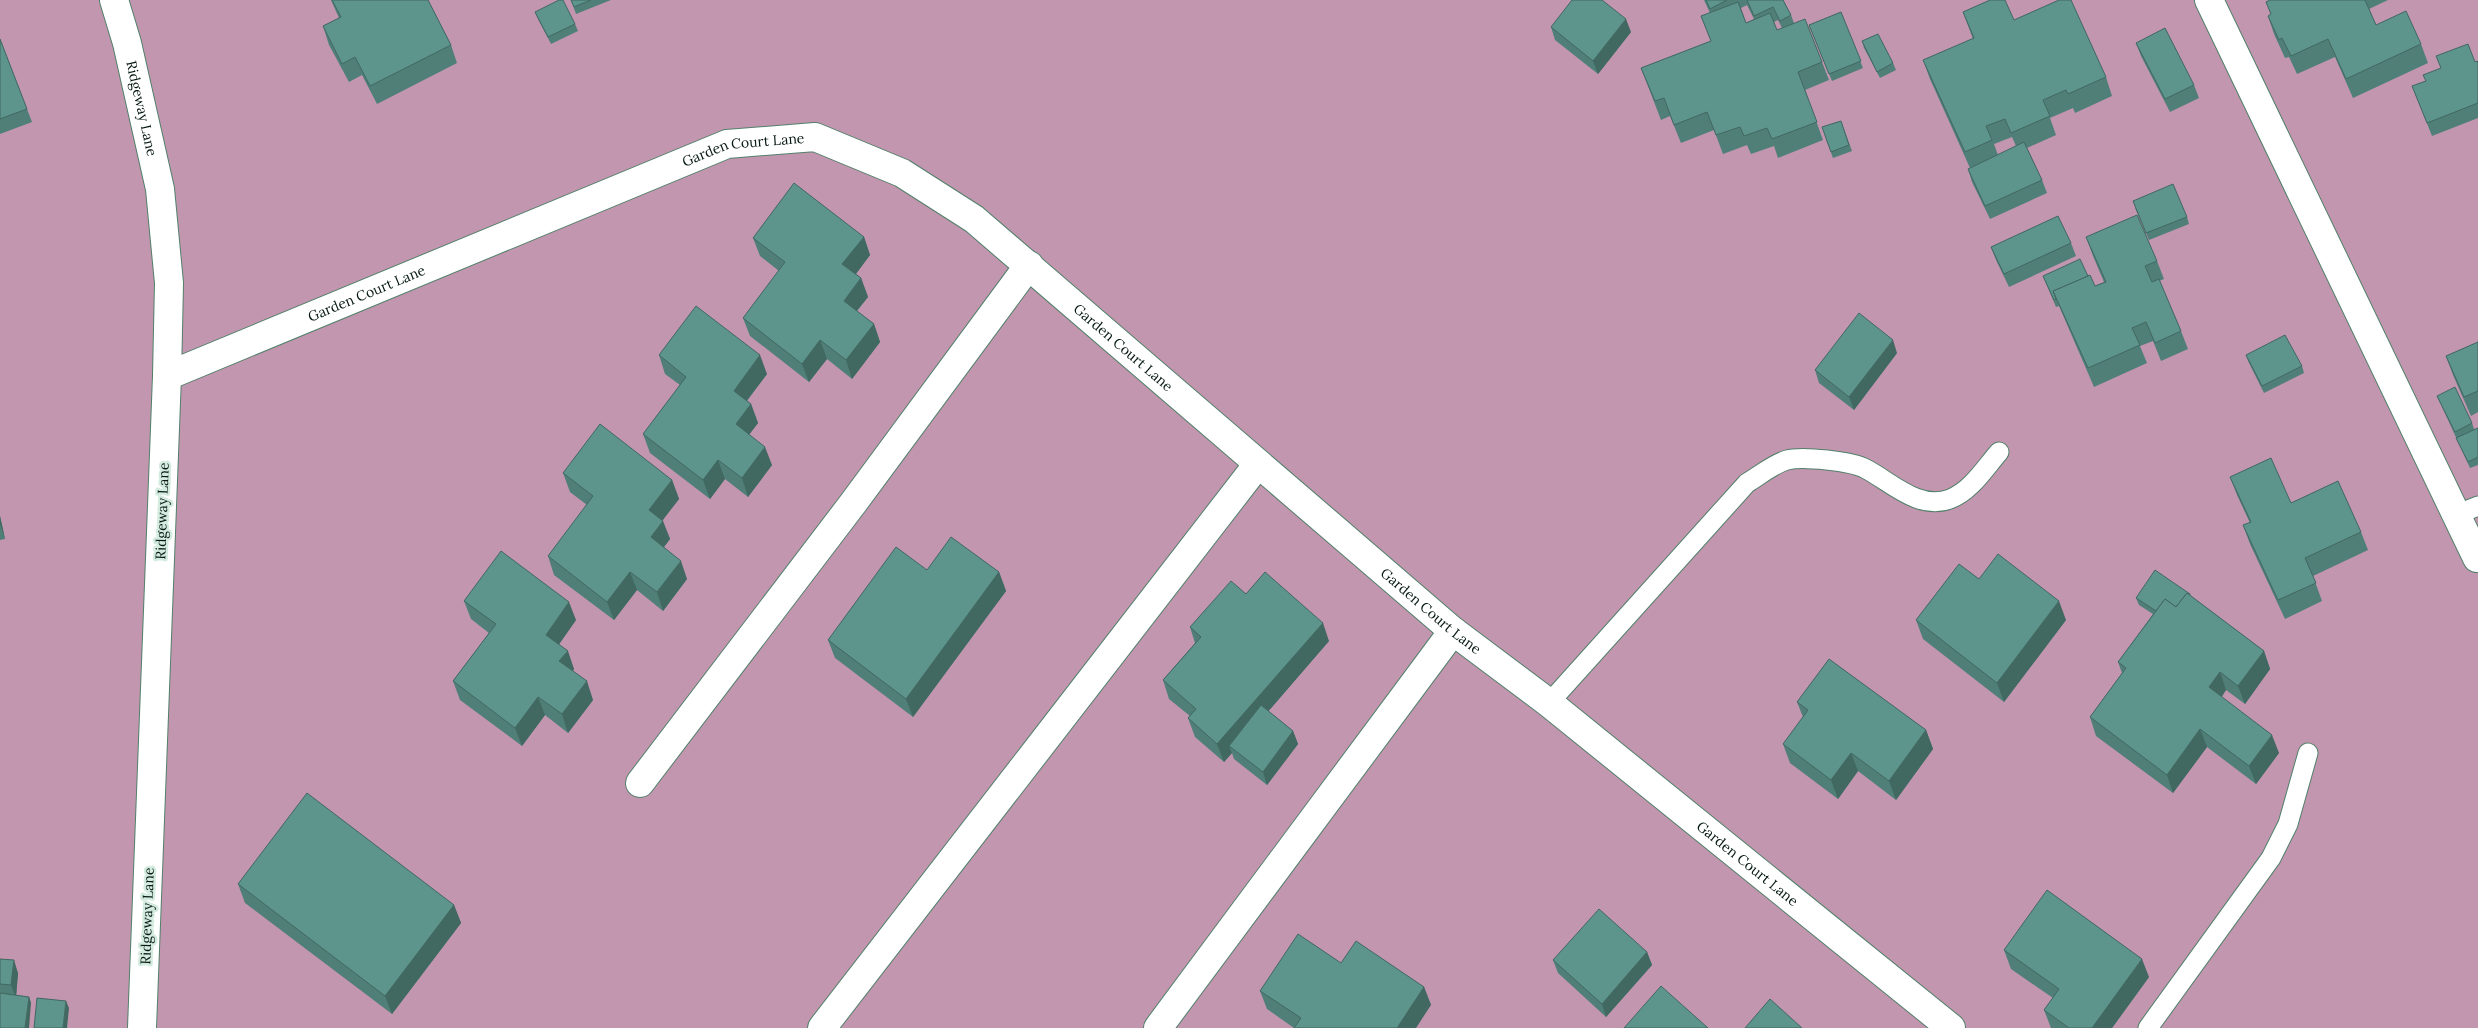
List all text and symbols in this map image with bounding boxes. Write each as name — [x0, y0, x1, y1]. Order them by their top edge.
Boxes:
street label: Ridgeway Lane — [122, 59, 161, 158]
street label: Garden Court Lane — [679, 129, 805, 171]
street label: Garden Court Lane — [305, 261, 428, 326]
street label: Garden Court Lane — [1070, 300, 1177, 395]
street label: Ridgeway Lane — [151, 462, 173, 560]
street label: Garden Court Lane — [1377, 564, 1485, 658]
street label: Garden Court Lane — [1693, 817, 1802, 910]
street label: Ridgeway Lane — [136, 867, 158, 965]

